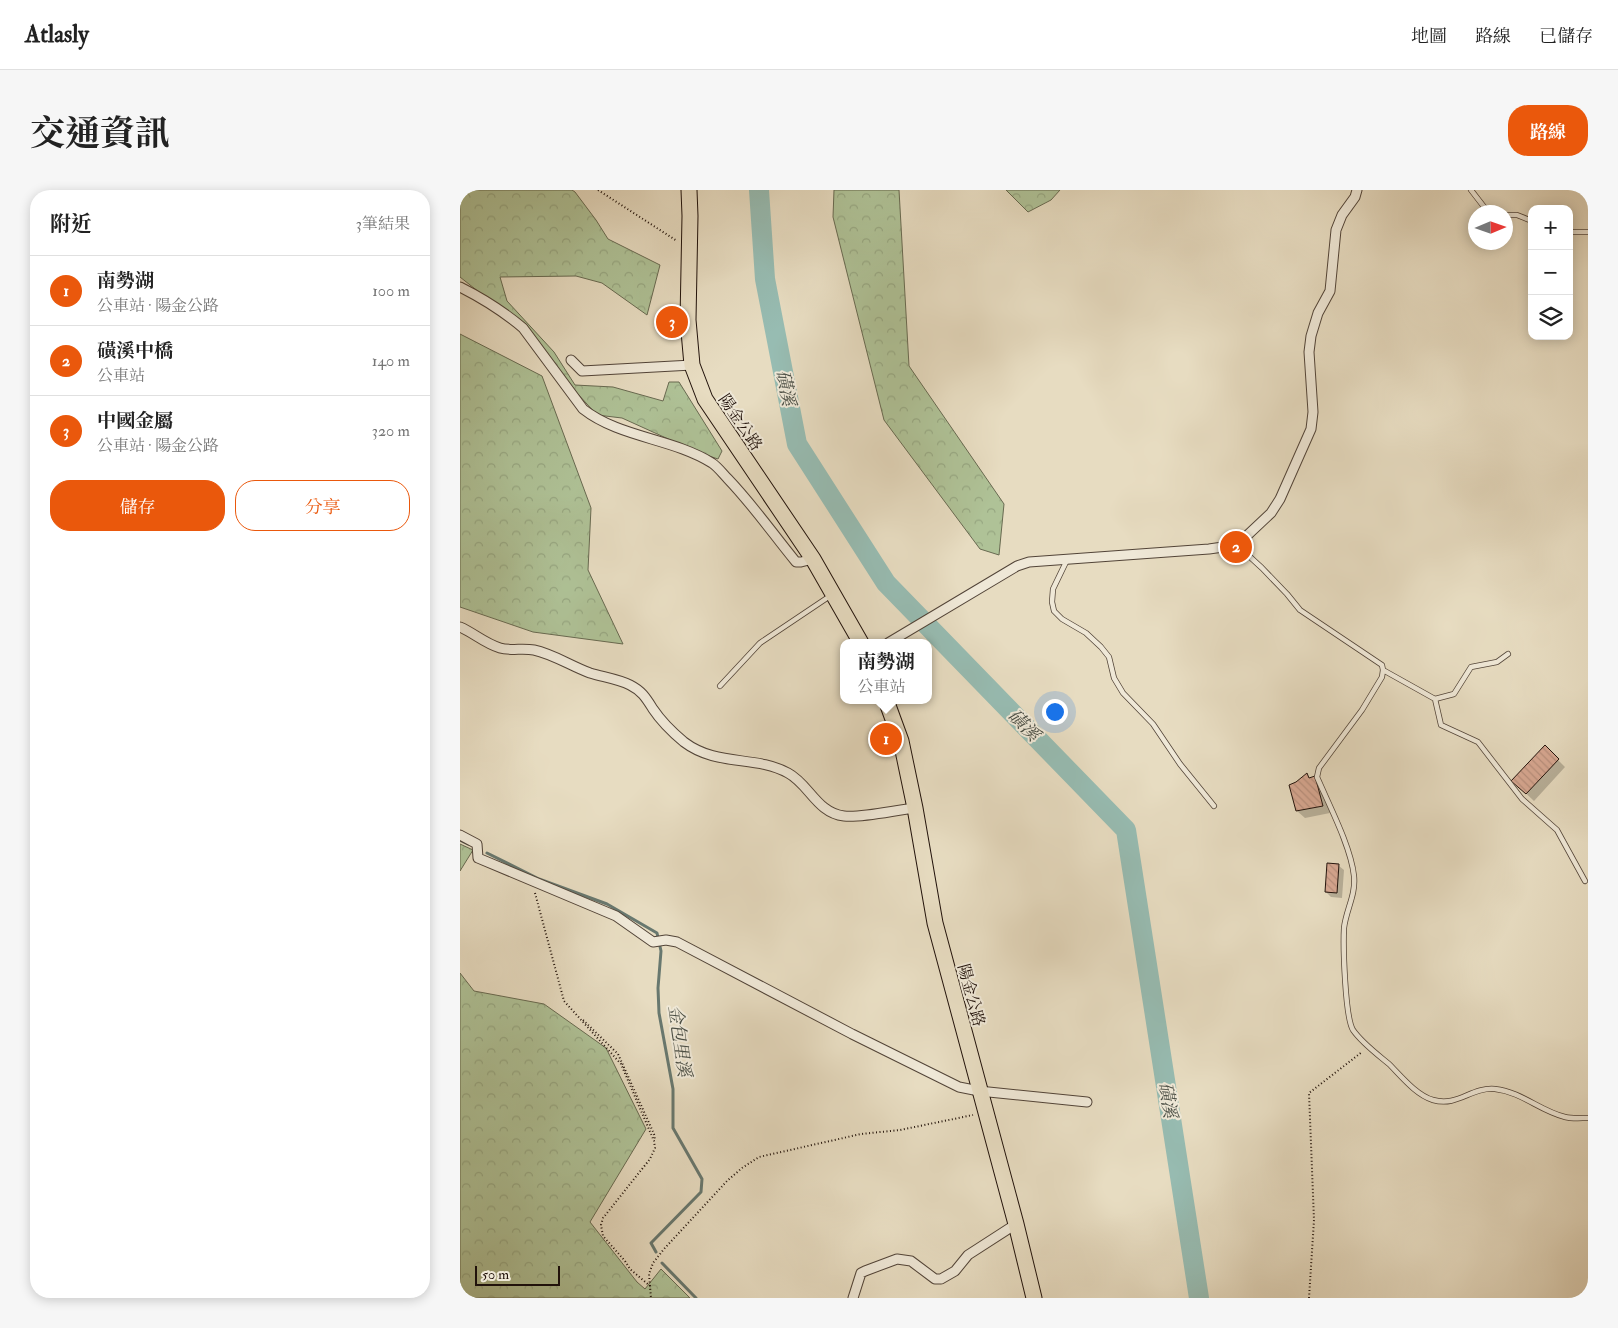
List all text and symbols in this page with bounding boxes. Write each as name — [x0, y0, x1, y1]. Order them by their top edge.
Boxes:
text: Atlasly — [25, 19, 89, 50]
text: 地圖 — [1411, 25, 1447, 48]
text: 路線 — [1475, 25, 1511, 48]
text: 已儲存 — [1539, 25, 1593, 48]
button: 路線 — [1508, 105, 1588, 156]
text: 交通資訊 — [30, 112, 170, 156]
north arrow — [1468, 205, 1513, 250]
map controls — [1528, 205, 1573, 340]
button: + — [1528, 205, 1573, 250]
text: 附近 — [50, 211, 92, 238]
text: 3筆結果 — [356, 214, 410, 234]
button: − — [1528, 250, 1573, 295]
text: 南勢湖 — [97, 269, 154, 293]
text: 1 — [63, 281, 69, 301]
text: 100 m — [372, 281, 410, 301]
button: layers — [1528, 295, 1573, 340]
text: 公車站 · 陽金公路 — [97, 296, 219, 316]
pin: 3 — [656, 303, 688, 341]
text: 磺溪中橋 — [97, 339, 173, 363]
text: 2 — [62, 351, 70, 371]
text: 140 m — [372, 351, 410, 371]
text: 公車站 — [97, 366, 145, 386]
water label: 磺溪 — [771, 368, 801, 410]
street label: 陽金公路 — [714, 390, 766, 455]
text: 中國金屬 — [97, 409, 173, 433]
text: 3 — [63, 421, 69, 441]
text: 320 m — [372, 421, 410, 441]
text: 公車站 · 陽金公路 — [97, 436, 219, 456]
button: 儲存 — [50, 480, 225, 531]
button: 分享 — [235, 480, 410, 531]
pin: 2 — [1220, 528, 1252, 566]
popup — [840, 639, 932, 704]
text: 南勢湖 — [857, 650, 915, 674]
text: 公車站 — [857, 677, 906, 697]
your location — [1042, 699, 1068, 725]
water label: 磺溪 — [1003, 704, 1046, 748]
pin: 1 — [870, 720, 902, 758]
street label: 陽金公路 — [953, 962, 989, 1029]
water label: 金包里溪 — [663, 1004, 696, 1080]
water label: 磺溪 — [1153, 1081, 1182, 1122]
scale bar — [475, 1263, 560, 1286]
text: 50 m — [482, 1266, 509, 1283]

